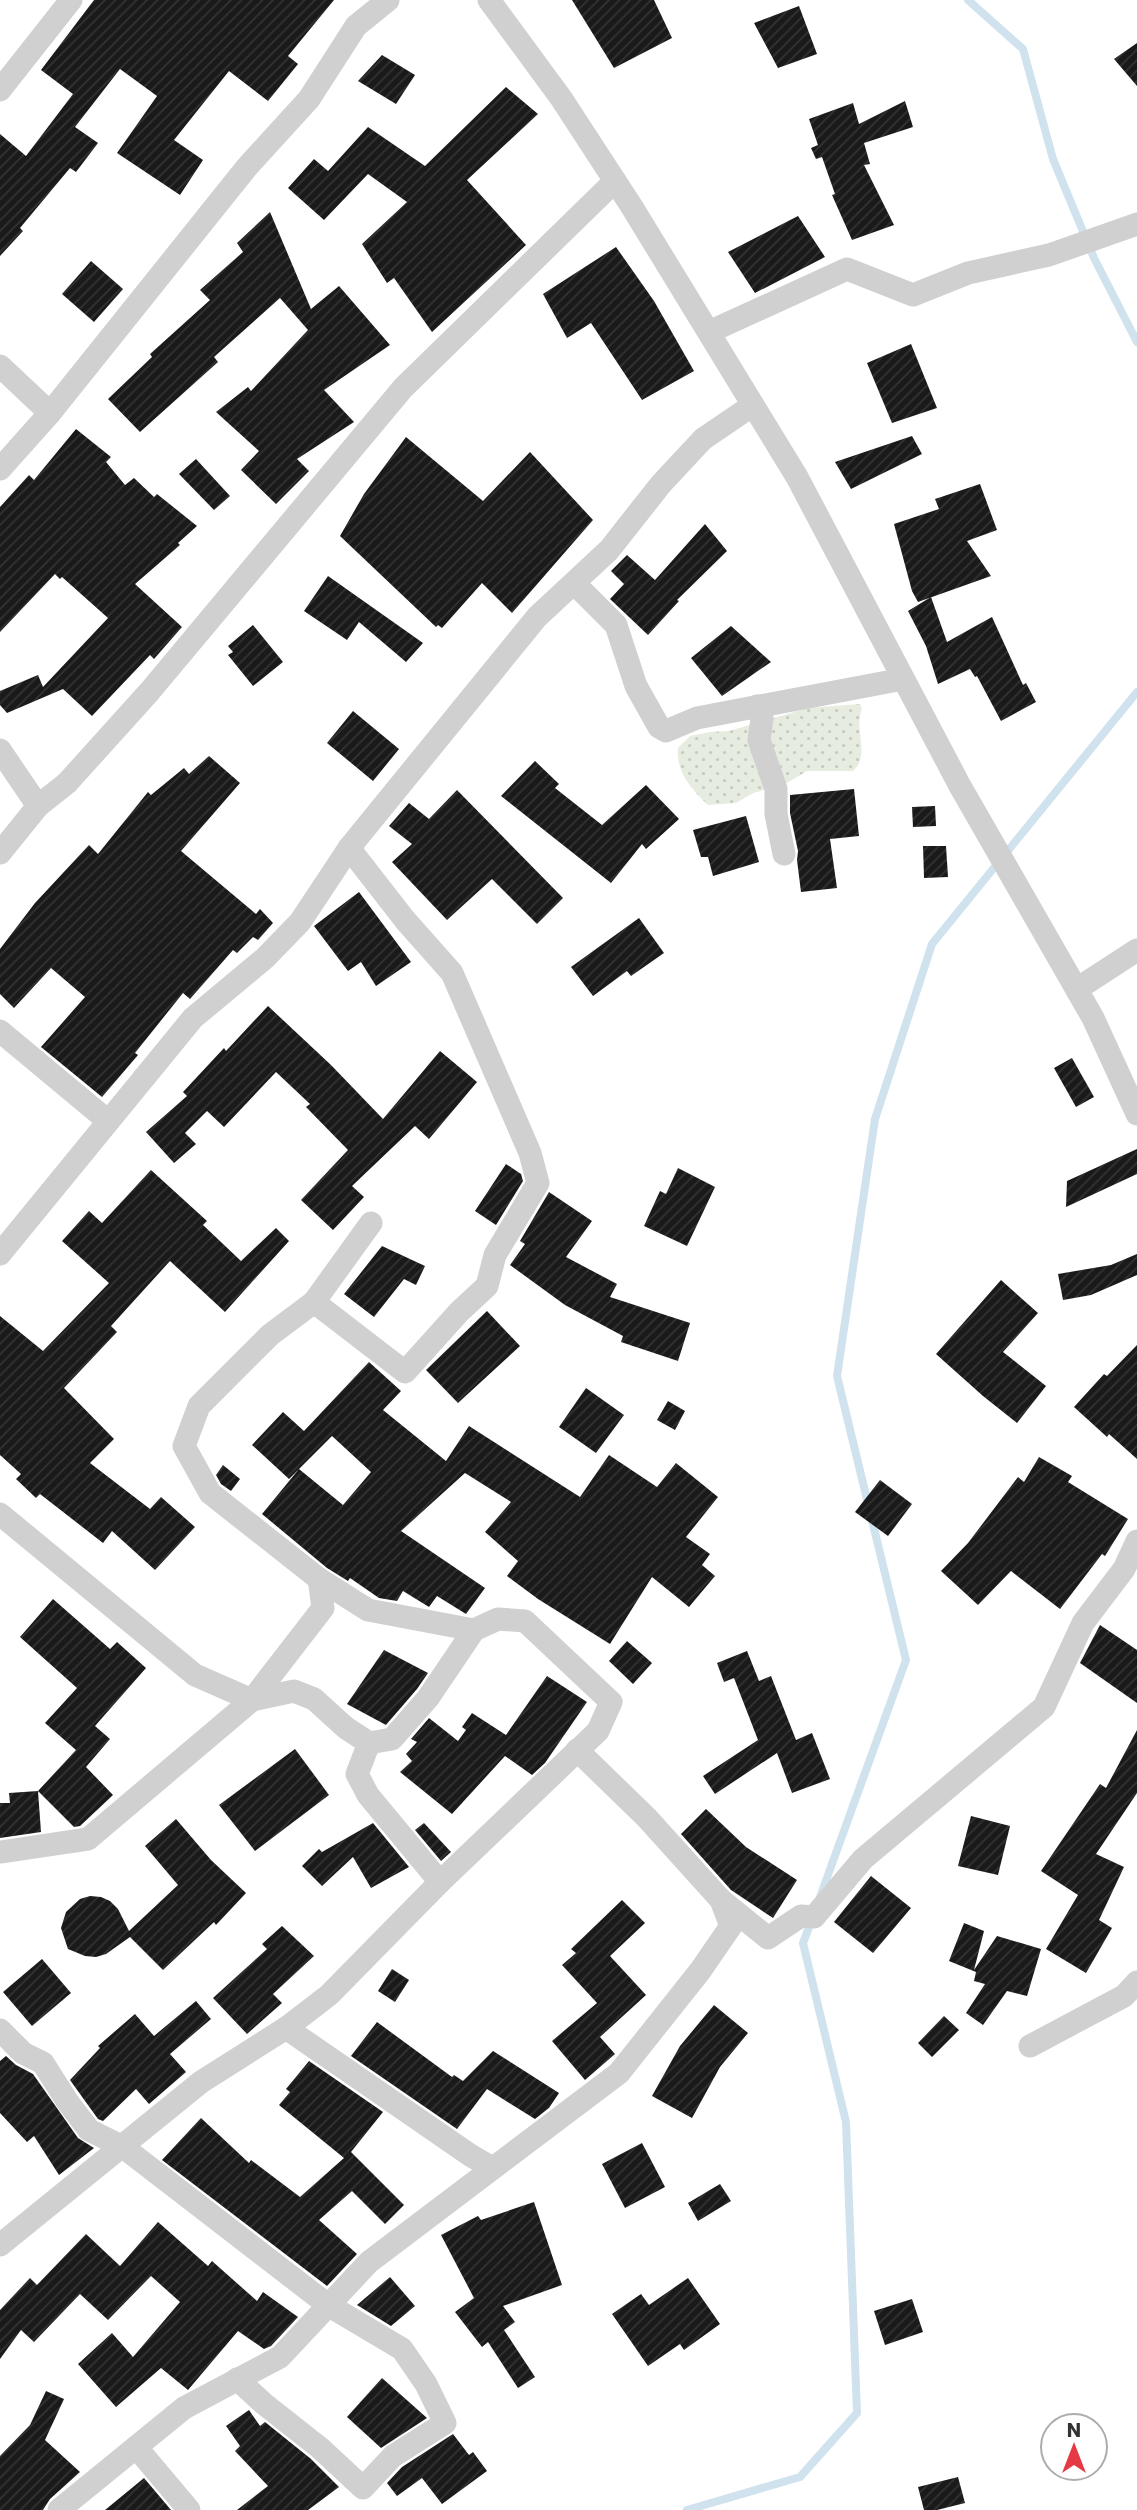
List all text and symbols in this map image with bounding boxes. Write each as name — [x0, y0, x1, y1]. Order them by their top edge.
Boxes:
north arrow — [1039, 2412, 1109, 2482]
text: N — [1067, 2417, 1081, 2444]

